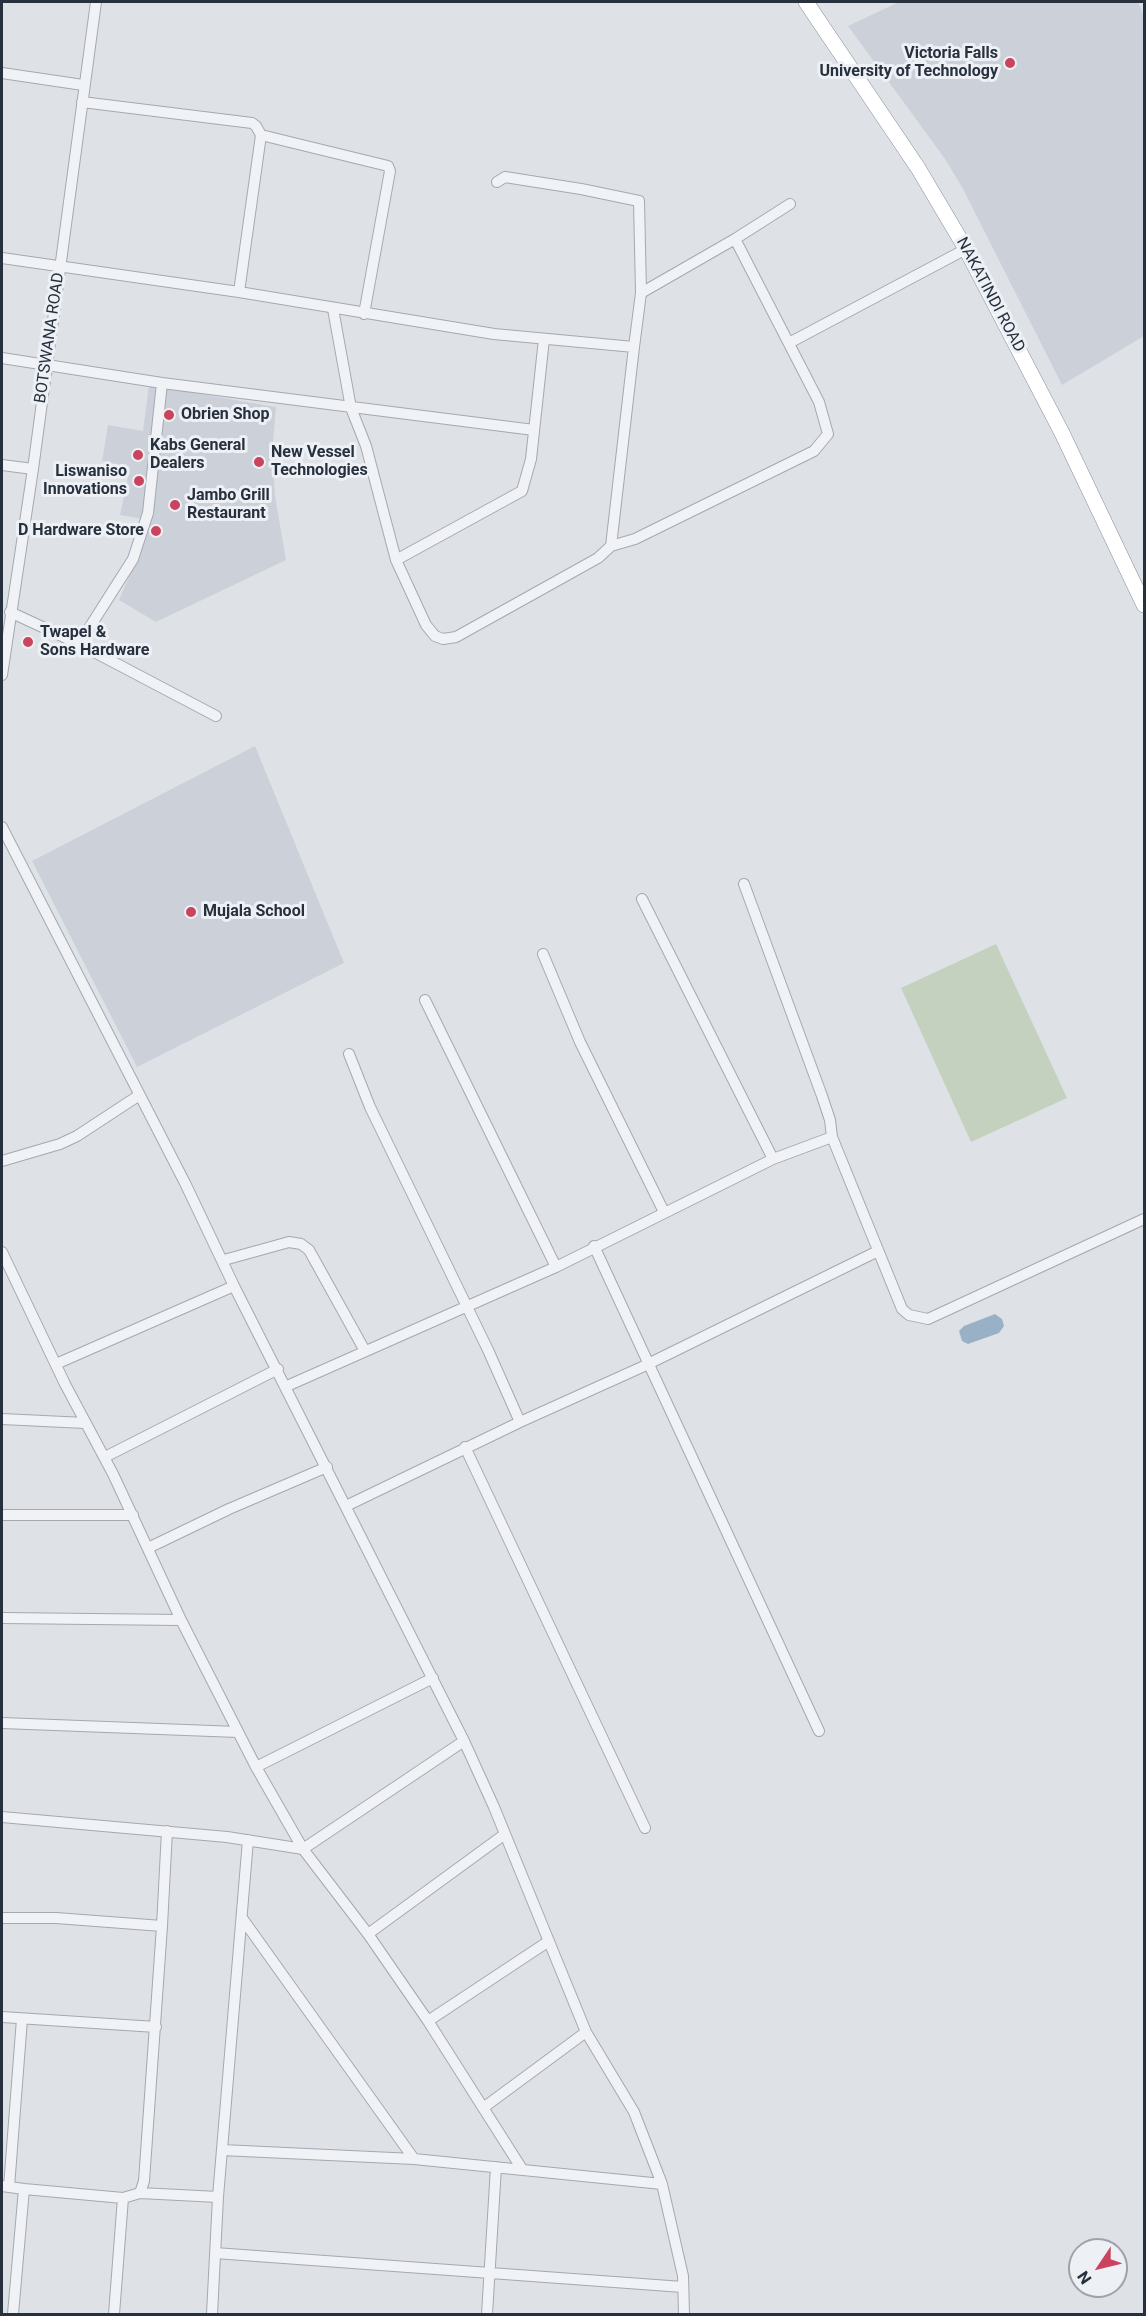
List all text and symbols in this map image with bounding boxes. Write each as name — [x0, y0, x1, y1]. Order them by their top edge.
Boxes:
place label: Victoria Falls University of Technology — [820, 44, 998, 82]
marker: Victoria Falls University of Technology — [1003, 56, 1017, 70]
street label: NAKATINDI ROAD — [952, 234, 1028, 356]
street label: BOTSWANA ROAD — [31, 272, 69, 404]
place label: Obrien Shop — [181, 405, 270, 425]
marker: Obrien Shop — [162, 408, 176, 422]
place label: Kabs General Dealers — [150, 436, 245, 474]
place label: New Vessel Technologies — [271, 443, 368, 481]
marker: Kabs General Dealers — [131, 448, 145, 462]
marker: New Vessel Technologies — [252, 455, 266, 469]
place label: Liswaniso Innovations — [43, 462, 127, 500]
marker: Liswaniso Innovations — [132, 474, 146, 488]
place label: Jambo Grill Restaurant — [187, 486, 270, 524]
marker: Jambo Grill Restaurant — [168, 498, 182, 512]
place label: D Hardware Store — [18, 521, 144, 541]
marker: D Hardware Store — [149, 524, 163, 538]
place label: Twapel & Sons Hardware — [40, 623, 149, 661]
marker: Twapel & Sons Hardware — [21, 635, 35, 649]
place label: Mujala School — [203, 902, 305, 922]
marker: Mujala School — [184, 905, 198, 919]
north arrow — [1068, 2238, 1128, 2298]
text: N — [1073, 2267, 1096, 2288]

